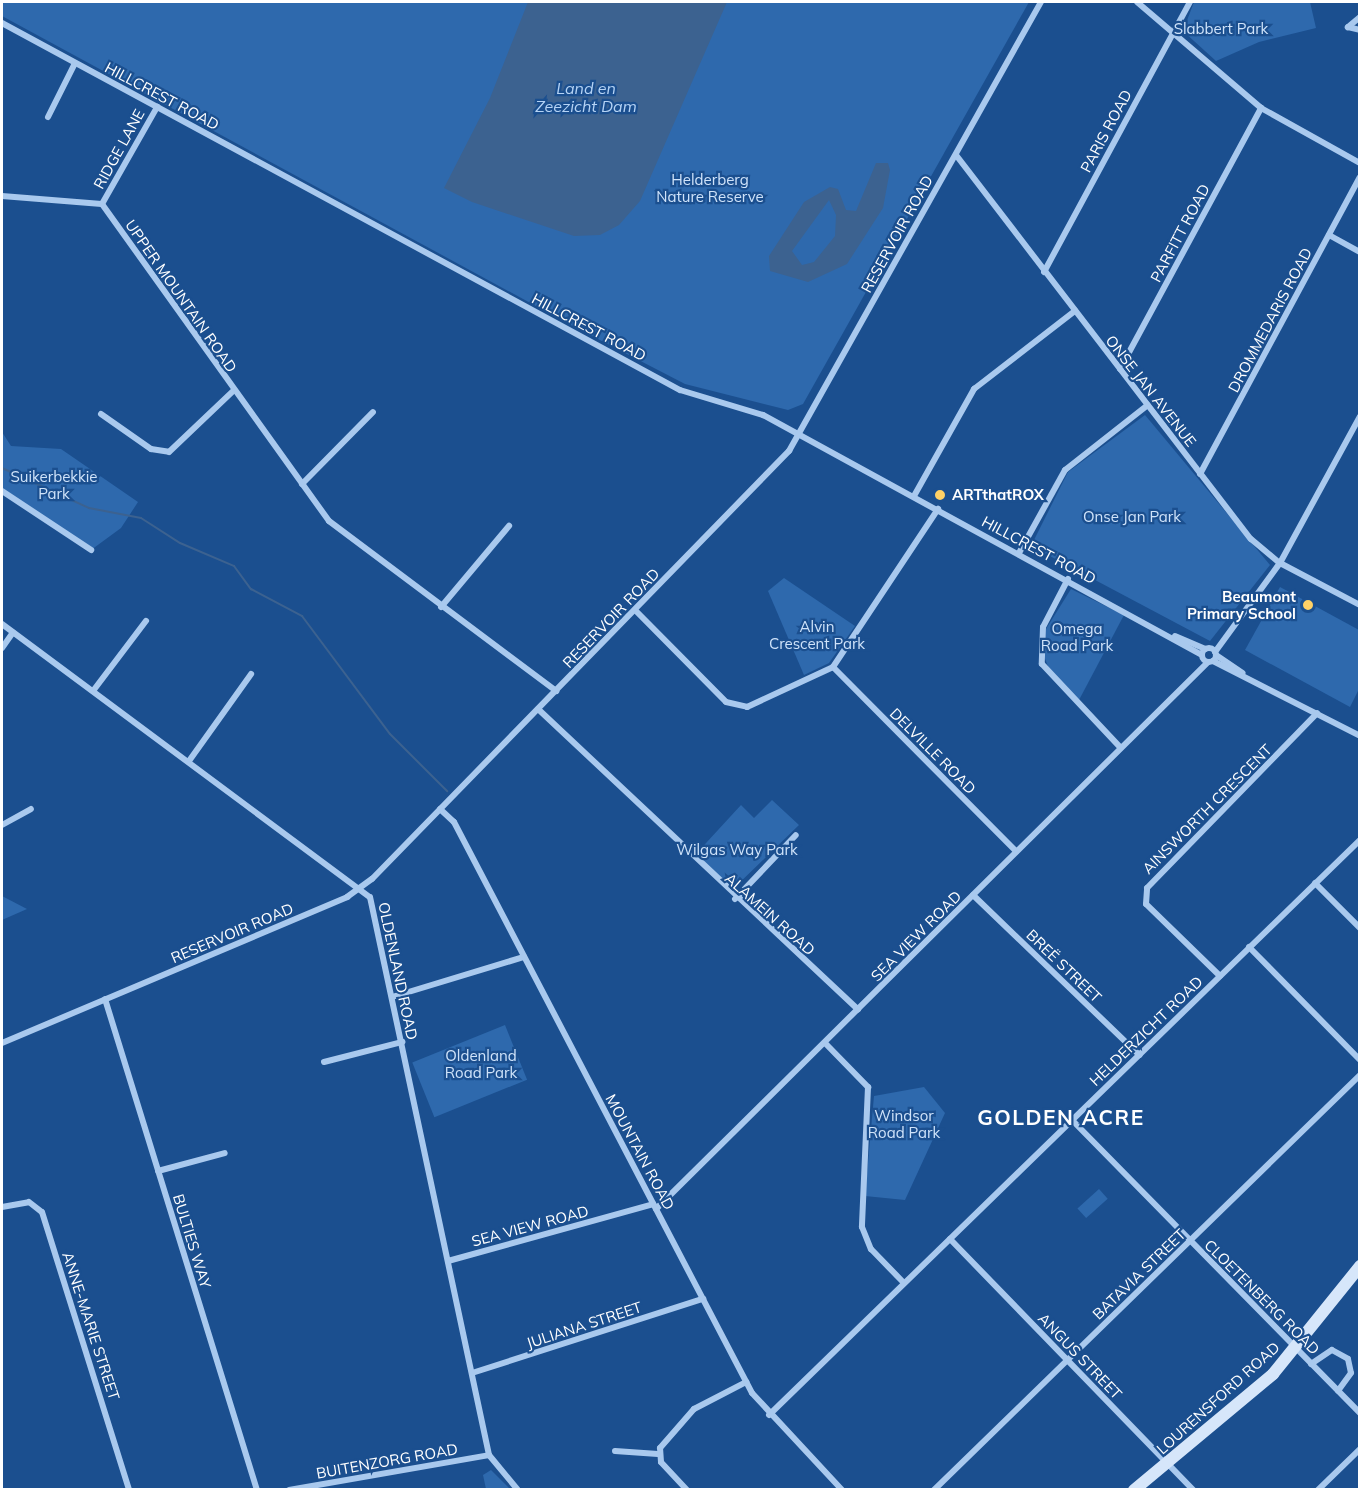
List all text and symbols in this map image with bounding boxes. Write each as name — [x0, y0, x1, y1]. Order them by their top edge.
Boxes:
park label: Slabbert Park — [1174, 20, 1268, 38]
street label: HILLCREST ROAD — [102, 58, 222, 134]
water label: Land en Zeezicht Dam — [535, 78, 637, 116]
street label: PARIS ROAD — [1077, 87, 1135, 175]
street label: RIDGE LANE — [90, 106, 148, 192]
park label: Helderberg Nature Reserve — [656, 170, 764, 205]
street label: RESERVOIR ROAD — [857, 172, 937, 296]
street label: PARFITT ROAD — [1147, 181, 1213, 285]
street label: UPPER MOUNTAIN ROAD — [121, 216, 241, 376]
street label: DROMMEDARIS ROAD — [1224, 245, 1316, 395]
street label: HILLCREST ROAD — [529, 289, 649, 365]
street label: ONSE JAN AVENUE — [1102, 332, 1200, 450]
park label: Suikerbekkie Park — [10, 467, 98, 502]
place label: ARTthatROX — [952, 486, 1044, 504]
marker: ARTthatROX — [933, 488, 947, 502]
park label: Onse Jan Park — [1083, 508, 1181, 526]
street label: HILLCREST ROAD — [979, 512, 1099, 588]
street label: RESERVOIR ROAD — [559, 565, 663, 671]
place label: Beaumont Primary School — [1187, 587, 1296, 622]
marker: Beaumont Primary School — [1301, 598, 1315, 612]
park label: Alvin Crescent Park — [769, 617, 865, 652]
park label: Omega Road Park — [1041, 619, 1113, 654]
street label: DELVILLE ROAD — [886, 704, 980, 798]
street label: AINSWORTH CRESCENT — [1138, 740, 1276, 878]
park label: Wilgas Way Park — [676, 841, 798, 859]
street label: ALAMEIN ROAD — [721, 869, 819, 959]
street label: SEA VIEW ROAD — [867, 887, 965, 985]
street label: RESERVOIR ROAD — [168, 899, 296, 967]
street label: OLDENLAND ROAD — [375, 901, 421, 1041]
street label: BREË STREET — [1023, 926, 1105, 1006]
street label: HELDERZICHT ROAD — [1086, 972, 1206, 1090]
park label: Oldenland Road Park — [445, 1046, 517, 1081]
street label: MOUNTAIN ROAD — [602, 1091, 678, 1213]
district label: GOLDEN ACRE — [977, 1104, 1145, 1130]
park label: Windsor Road Park — [868, 1106, 940, 1141]
street label: BULTIES WAY — [169, 1192, 215, 1290]
street label: SEA VIEW ROAD — [469, 1202, 591, 1250]
street label: BATAVIA STREET — [1089, 1225, 1189, 1323]
street label: CLOETENBERG ROAD — [1201, 1236, 1323, 1358]
street label: ANNE-MARIE STREET — [59, 1250, 123, 1402]
street label: JULIANA STREET — [524, 1298, 644, 1352]
street label: ANGUS STREET — [1034, 1309, 1126, 1403]
street label: LOURENSFORD ROAD — [1153, 1338, 1283, 1458]
street label: BUITENZORG ROAD — [315, 1440, 459, 1482]

